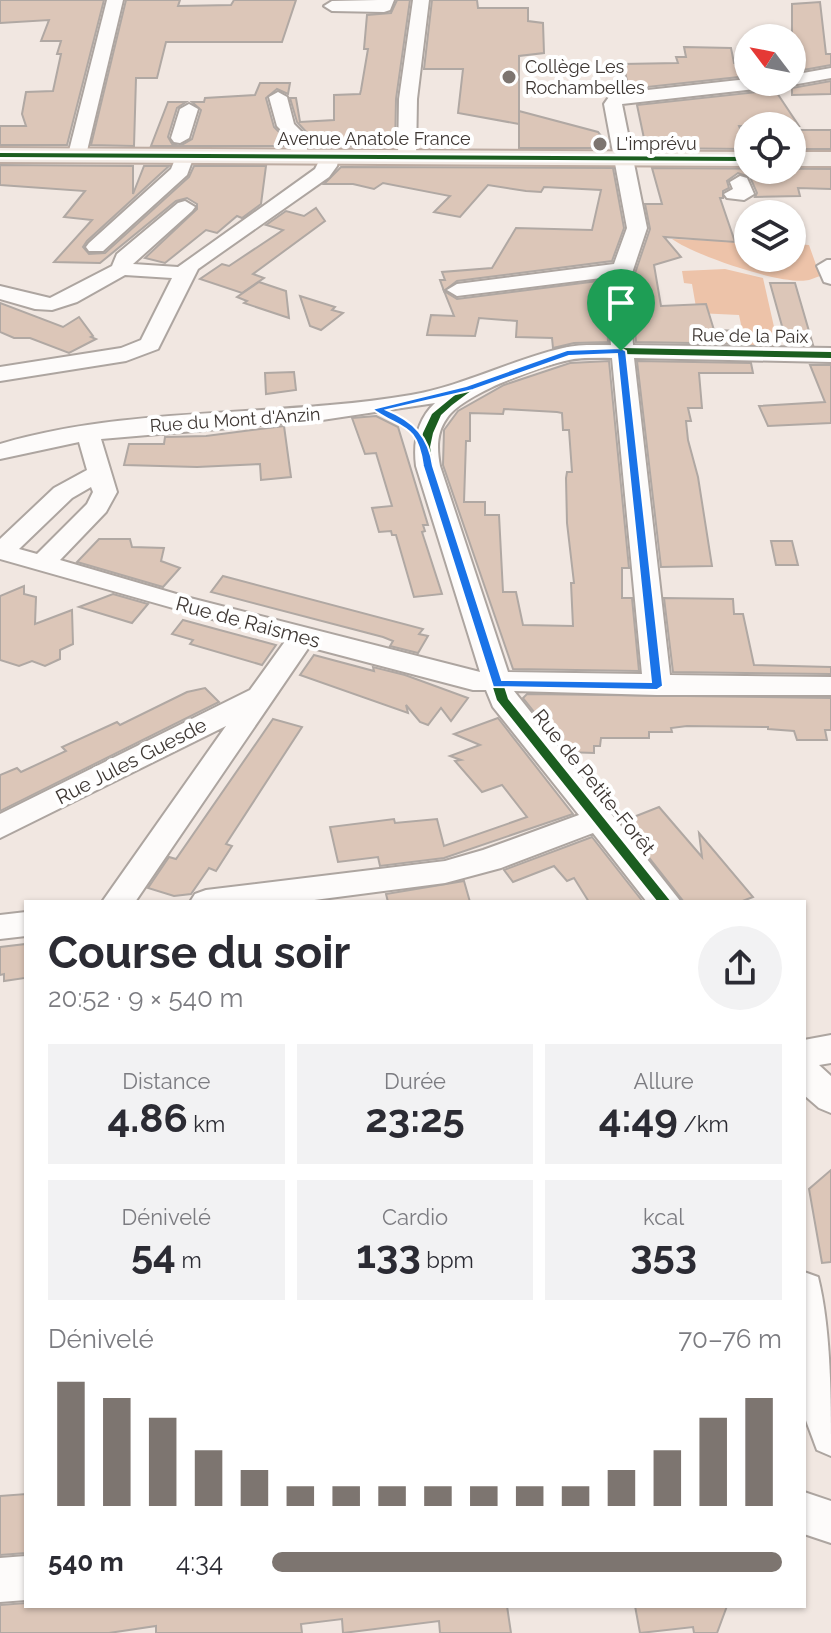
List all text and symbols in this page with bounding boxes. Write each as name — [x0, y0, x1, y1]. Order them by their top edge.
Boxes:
north arrow — [734, 24, 806, 96]
map controls — [734, 24, 806, 272]
place label: Collège Les Rochambelles — [525, 56, 645, 98]
marker: Collège Les Rochambelles — [500, 68, 518, 86]
button: locate — [734, 112, 806, 184]
street label: Avenue Anatole France — [277, 128, 471, 149]
place label: L'imprévu — [616, 133, 697, 154]
marker: L'imprévu — [591, 135, 609, 153]
button: layers — [734, 200, 806, 272]
pin — [587, 269, 655, 351]
icon: arrive — [599, 281, 643, 325]
street label: Rue de la Paix — [691, 324, 809, 347]
street label: Rue du Mont d'Anzin — [149, 403, 321, 436]
street label: Rue de Raismes — [173, 591, 323, 653]
street label: Rue de Petite-Forêt — [528, 704, 660, 860]
street label: Rue Jules Guesde — [52, 712, 211, 809]
button: share — [698, 926, 782, 1010]
text: Course du soir — [48, 927, 350, 978]
text: 20:52 · 9 × 540 m — [48, 983, 243, 1013]
text: Distance — [122, 1068, 210, 1094]
text: Durée — [384, 1068, 446, 1094]
text: Allure — [634, 1068, 694, 1094]
text: 4.86 — [107, 1094, 188, 1141]
text: 23:25 — [365, 1094, 465, 1141]
text: 4:49 — [599, 1094, 678, 1141]
text: km — [188, 1111, 225, 1137]
text: /km — [678, 1111, 729, 1137]
text: Dénivelé — [122, 1204, 211, 1230]
text: Cardio — [382, 1204, 448, 1230]
text: kcal — [643, 1204, 684, 1230]
text: 54 — [131, 1230, 176, 1277]
text: 133 — [356, 1230, 421, 1277]
text: 353 — [630, 1230, 697, 1277]
text: m — [176, 1247, 202, 1273]
text: bpm — [421, 1247, 474, 1273]
text: Dénivelé — [48, 1324, 154, 1354]
text: 70–76 m — [678, 1324, 782, 1354]
text: 540 m — [48, 1547, 124, 1577]
text: 4:34 — [176, 1547, 223, 1577]

